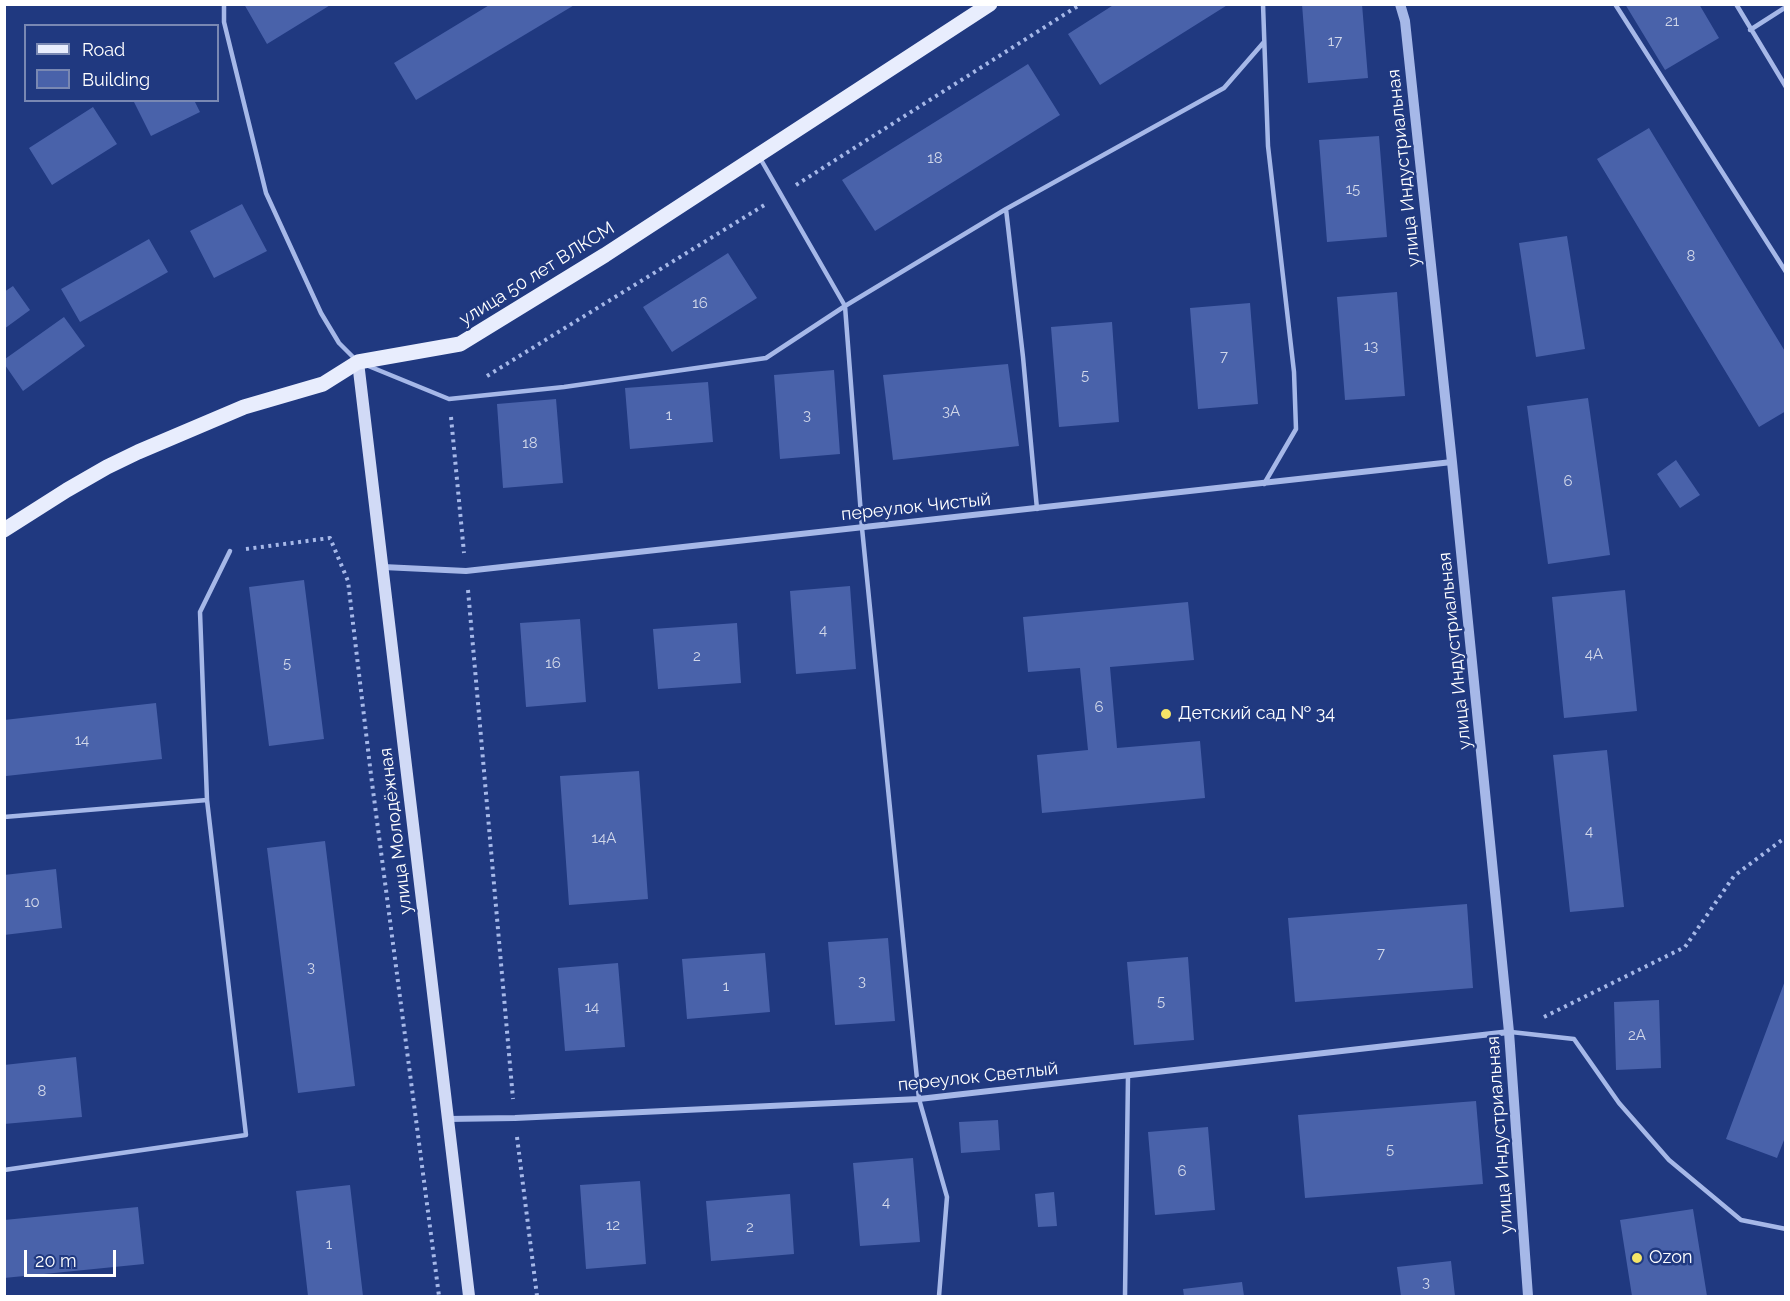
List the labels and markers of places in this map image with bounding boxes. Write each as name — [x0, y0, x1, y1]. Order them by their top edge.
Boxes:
place label: Детский сад № 34 — [1178, 703, 1335, 725]
marker: Детский сад № 34 — [1159, 707, 1173, 721]
place label: Ozon — [1649, 1247, 1692, 1269]
marker: Ozon — [1630, 1251, 1644, 1265]

